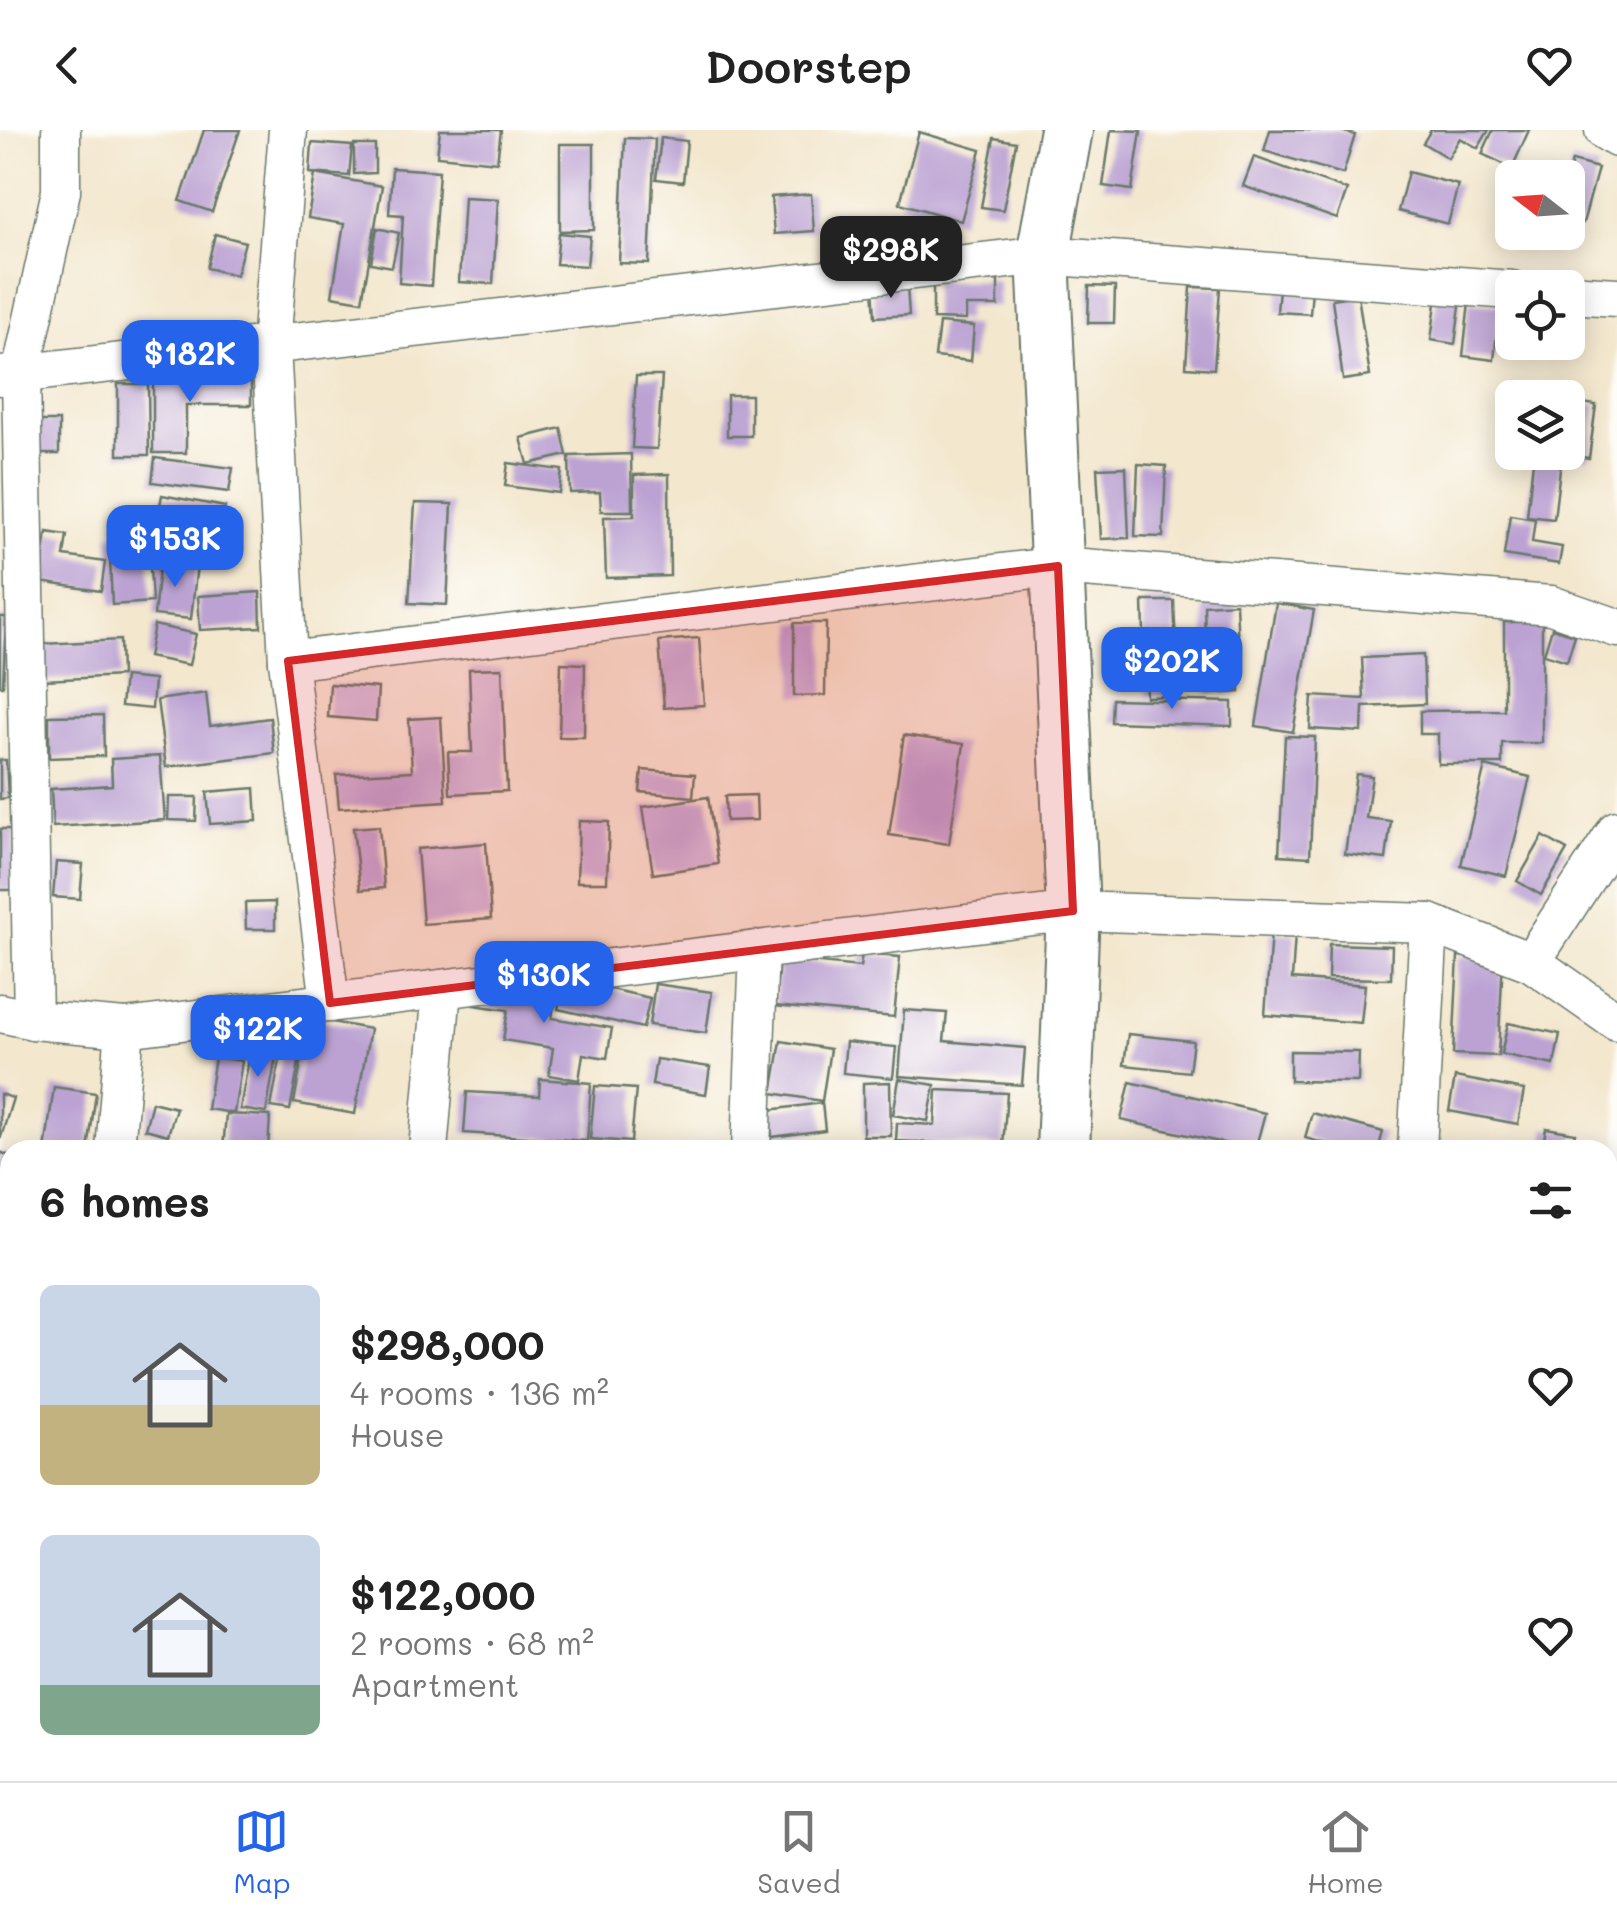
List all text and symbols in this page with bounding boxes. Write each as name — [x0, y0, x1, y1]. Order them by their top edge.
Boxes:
text: Doorstep — [705, 36, 912, 94]
icon: back — [40, 38, 95, 93]
icon: heart — [1522, 38, 1577, 93]
north arrow — [1495, 160, 1585, 250]
map controls — [1495, 160, 1585, 470]
pin: $298K — [821, 216, 961, 301]
text: $298K — [842, 227, 940, 269]
button: locate — [1495, 270, 1585, 360]
pin: $182K — [120, 320, 260, 405]
text: $182K — [144, 331, 236, 373]
button: layers — [1495, 380, 1585, 470]
pin: $153K — [105, 505, 245, 590]
text: $153K — [129, 516, 221, 558]
pin: $202K — [1102, 627, 1242, 712]
text: $202K — [1123, 638, 1221, 680]
pin: $130K — [474, 941, 614, 1026]
text: $130K — [497, 952, 591, 994]
pin: $122K — [188, 995, 328, 1080]
text: $122K — [213, 1006, 303, 1048]
text: 6 homes — [40, 1173, 210, 1228]
icon: filters — [1523, 1173, 1578, 1228]
text: $298,000 — [350, 1316, 545, 1371]
icon: home — [120, 1325, 240, 1445]
icon: heart — [1523, 1358, 1578, 1413]
text: 4 rooms · 136 m² — [350, 1371, 609, 1413]
text: House — [350, 1413, 445, 1455]
text: $122,000 — [350, 1566, 535, 1621]
icon: home — [120, 1575, 240, 1695]
icon: heart — [1523, 1608, 1578, 1663]
text: 2 rooms · 68 m² — [350, 1621, 594, 1663]
text: Apartment — [350, 1663, 519, 1705]
tab: Map — [233, 1804, 290, 1900]
tab: Saved — [757, 1804, 840, 1900]
tab: Home — [1307, 1804, 1384, 1900]

